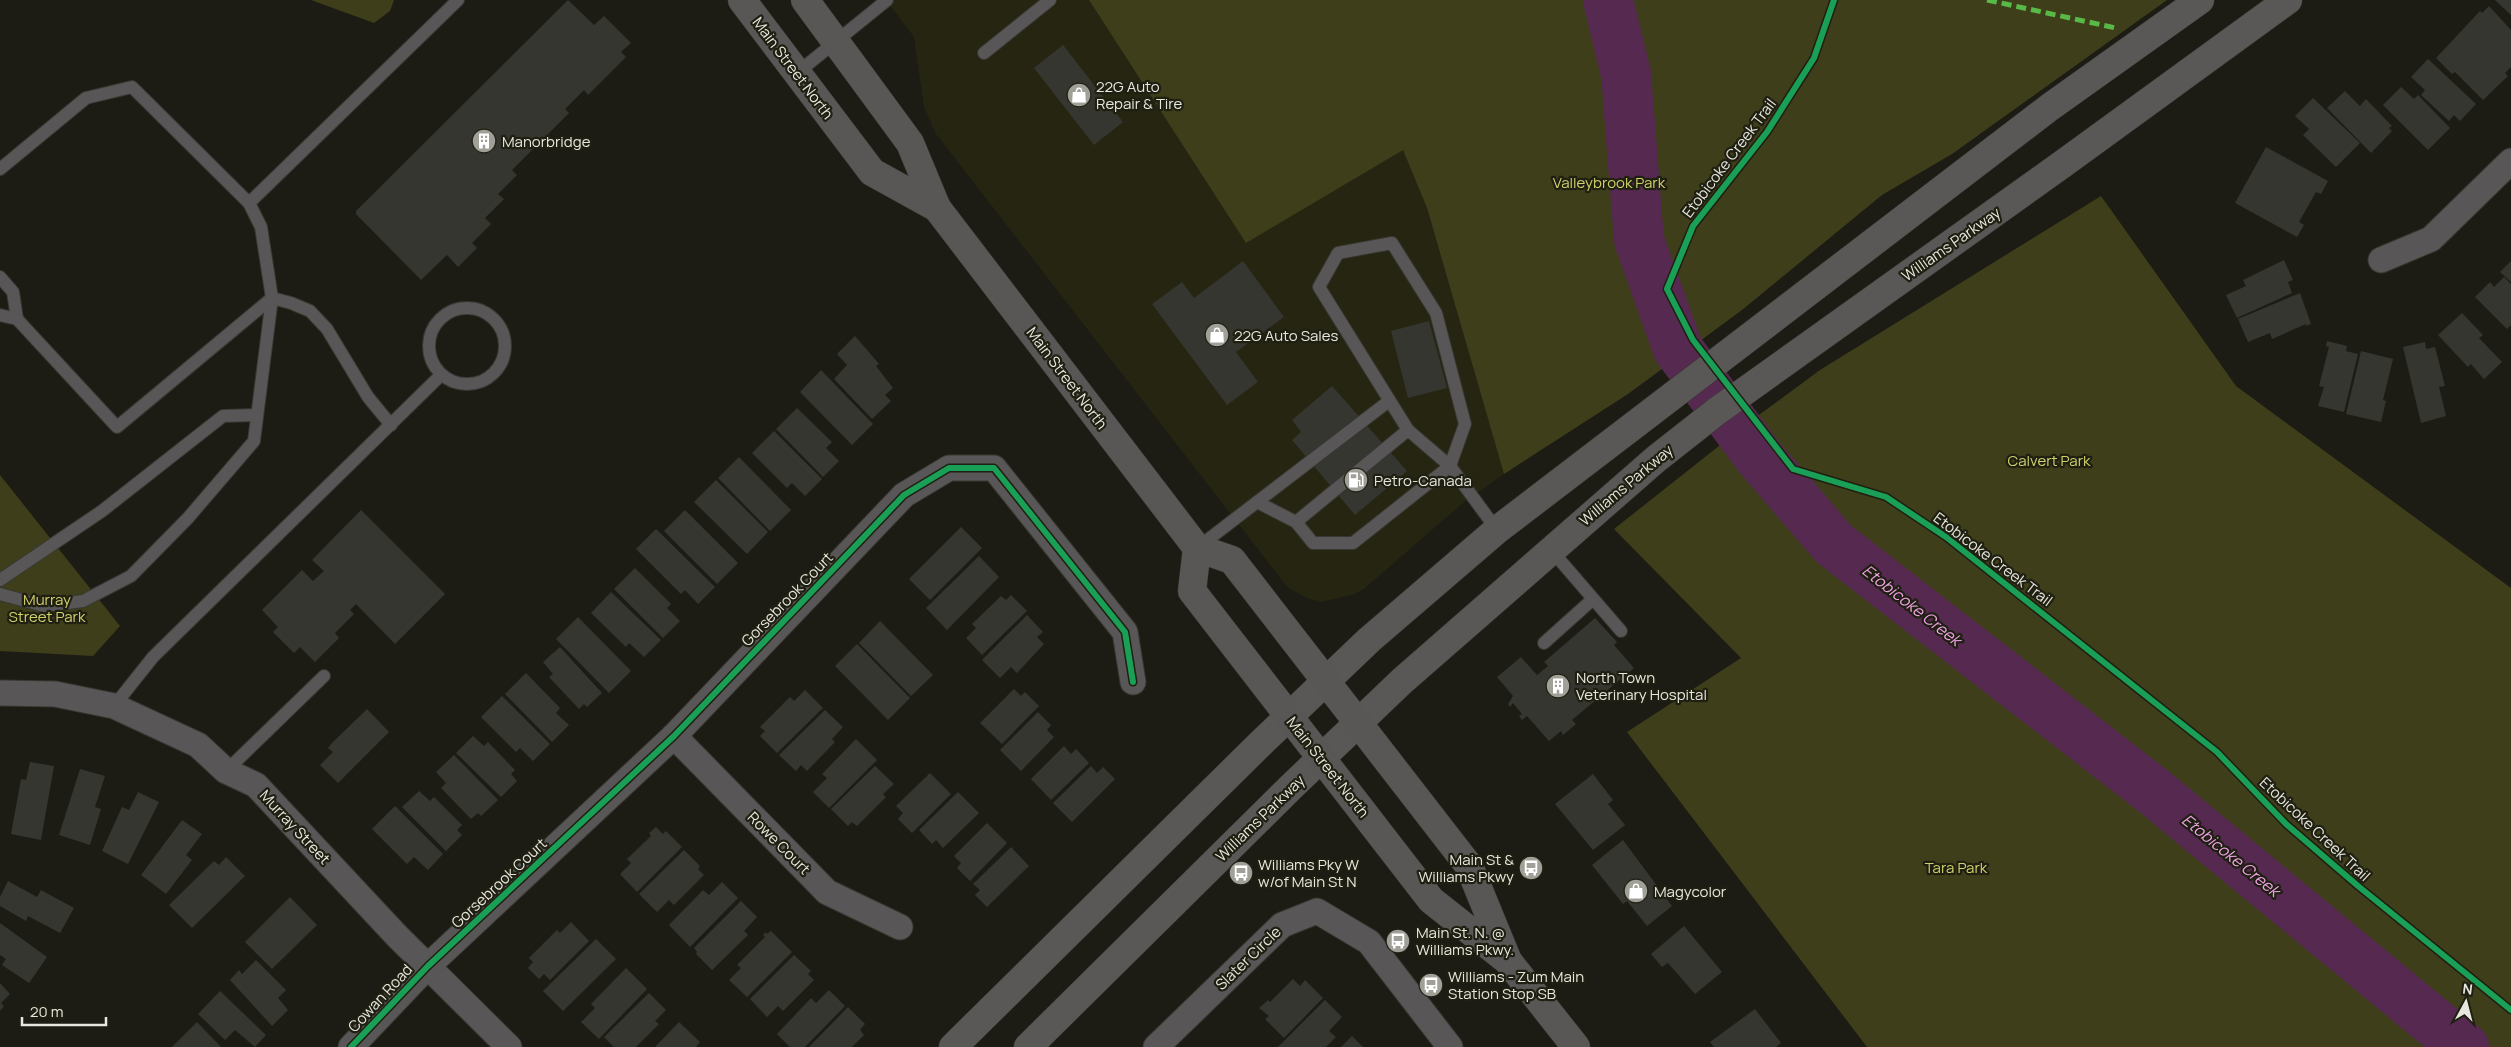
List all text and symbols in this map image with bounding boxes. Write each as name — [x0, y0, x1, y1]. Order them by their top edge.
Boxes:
street label: Main Street North — [748, 13, 838, 123]
place label: 22G Auto Repair & Tire — [1096, 76, 1183, 114]
shop icon: 22G Auto Repair & Tire — [1066, 82, 1092, 108]
street label: Etobicoke Creek Trail — [1677, 94, 1781, 222]
building icon: Manorbridge — [471, 128, 497, 154]
place label: Manorbridge — [502, 131, 591, 152]
park label: Valleybrook Park — [1553, 172, 1666, 193]
street label: Williams Parkway — [1897, 202, 2005, 286]
shop icon: 22G Auto Sales — [1204, 322, 1230, 348]
street label: Main Street North — [1022, 323, 1112, 433]
place label: 22G Auto Sales — [1234, 325, 1339, 346]
street label: Williams Parkway — [1575, 439, 1677, 530]
park label: Calvert Park — [2008, 450, 2091, 471]
fuel station icon: Petro-Canada — [1343, 467, 1369, 493]
place label: Petro-Canada — [1374, 470, 1472, 491]
street label: Etobicoke Creek Trail — [1929, 507, 2057, 611]
street label: Gorsebrook Court — [737, 547, 837, 651]
water label: Etobicoke Creek — [1858, 559, 1968, 652]
park label: Murray Street Park — [9, 589, 86, 627]
place label: North Town Veterinary Hospital — [1576, 667, 1707, 705]
building icon: North Town Veterinary Hospital — [1545, 673, 1571, 699]
street label: Main Street North — [1282, 712, 1374, 822]
street label: Williams Parkway — [1211, 770, 1309, 866]
street label: Etobicoke Creek Trail — [2255, 772, 2375, 886]
street label: Murray Street — [255, 785, 335, 869]
street label: Rowe Court — [743, 807, 815, 879]
water label: Etobicoke Creek — [2177, 809, 2286, 903]
street label: Gorsebrook Court — [447, 833, 551, 933]
place label: Main St & Williams Pkwy — [1418, 849, 1514, 887]
place label: Williams Pky W w/of Main St N — [1258, 854, 1359, 892]
bus stop icon: Main St & Williams Pkwy — [1518, 855, 1544, 881]
park label: Tara Park — [1925, 857, 1988, 878]
bus stop icon: Williams Pky W w/of Main St N — [1228, 860, 1254, 886]
shop icon: Magycolor — [1623, 878, 1649, 904]
place label: Magycolor — [1654, 881, 1727, 902]
street label: Slater Circle — [1211, 921, 1286, 995]
place label: Main St. N. @ Williams Pkwy. — [1416, 922, 1514, 960]
bus stop icon: Main St. N. @ Williams Pkwy. — [1385, 928, 1411, 954]
street label: Cowan Road — [343, 959, 417, 1037]
place label: Williams - Zum Main Station Stop SB — [1448, 966, 1584, 1004]
bus stop icon: Williams - Zum Main Station Stop SB — [1418, 972, 1444, 998]
north arrow — [2441, 977, 2491, 1027]
text: N — [2461, 979, 2474, 999]
scale bar — [22, 994, 106, 1026]
text: 20 m — [30, 1001, 63, 1022]

